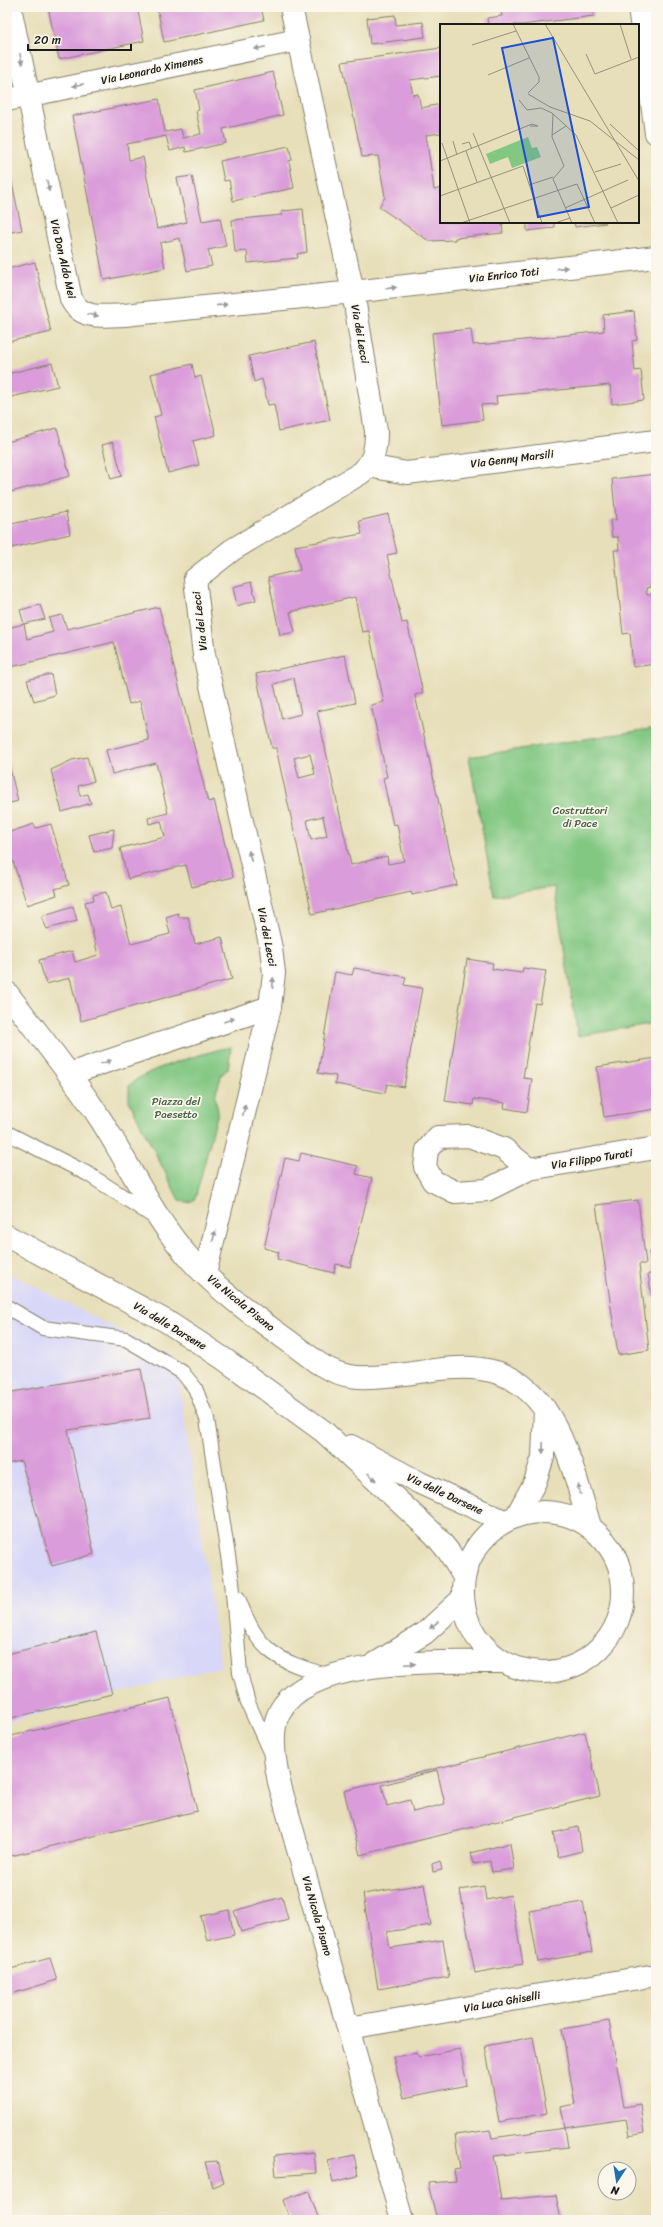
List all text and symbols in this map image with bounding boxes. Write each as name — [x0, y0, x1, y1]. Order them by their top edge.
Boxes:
inset map — [440, 24, 639, 223]
scale bar — [28, 26, 131, 52]
text: 20 m — [34, 29, 61, 51]
one-way arrow — [254, 45, 266, 51]
street label: Via Leonardo Ximenes — [99, 50, 205, 90]
one-way arrow — [19, 53, 25, 65]
one-way arrow — [71, 82, 84, 88]
one-way arrow — [45, 180, 51, 192]
street label: Via Don Aldo Mei — [45, 217, 82, 302]
street label: Via Enrico Toti — [468, 262, 541, 288]
one-way arrow — [556, 265, 568, 271]
one-way arrow — [385, 284, 397, 291]
one-way arrow — [216, 302, 228, 308]
street label: Via dei Lecci — [345, 303, 375, 366]
one-way arrow — [87, 312, 99, 318]
street label: Via Genny Marsili — [469, 444, 556, 474]
street label: Via dei Lecci — [187, 589, 213, 652]
park label: Costruttori di Pace — [553, 801, 608, 833]
one-way arrow — [247, 850, 253, 862]
street label: Via dei Lecci — [252, 906, 282, 969]
one-way arrow — [270, 977, 277, 989]
one-way arrow — [224, 1017, 236, 1023]
one-way arrow — [101, 1059, 113, 1065]
park label: Piazza del Paesetto — [152, 1092, 201, 1124]
one-way arrow — [242, 1104, 248, 1116]
street label: Via Filippo Turati — [550, 1143, 635, 1175]
one-way arrow — [211, 1230, 217, 1242]
street label: Via Nicola Pisano — [203, 1270, 279, 1337]
street label: Via delle Darsene — [130, 1297, 211, 1356]
one-way arrow — [540, 1442, 546, 1455]
street label: Via delle Darsene — [404, 1468, 487, 1520]
one-way arrow — [367, 1472, 378, 1481]
one-way arrow — [576, 1482, 582, 1494]
one-way arrow — [429, 1620, 440, 1629]
one-way arrow — [404, 1661, 417, 1667]
street label: Via Nicola Pisano — [296, 1874, 338, 1959]
street label: Via Luca Ghiselli — [462, 1986, 543, 2018]
north arrow — [597, 2161, 637, 2201]
text: N — [609, 2180, 622, 2201]

